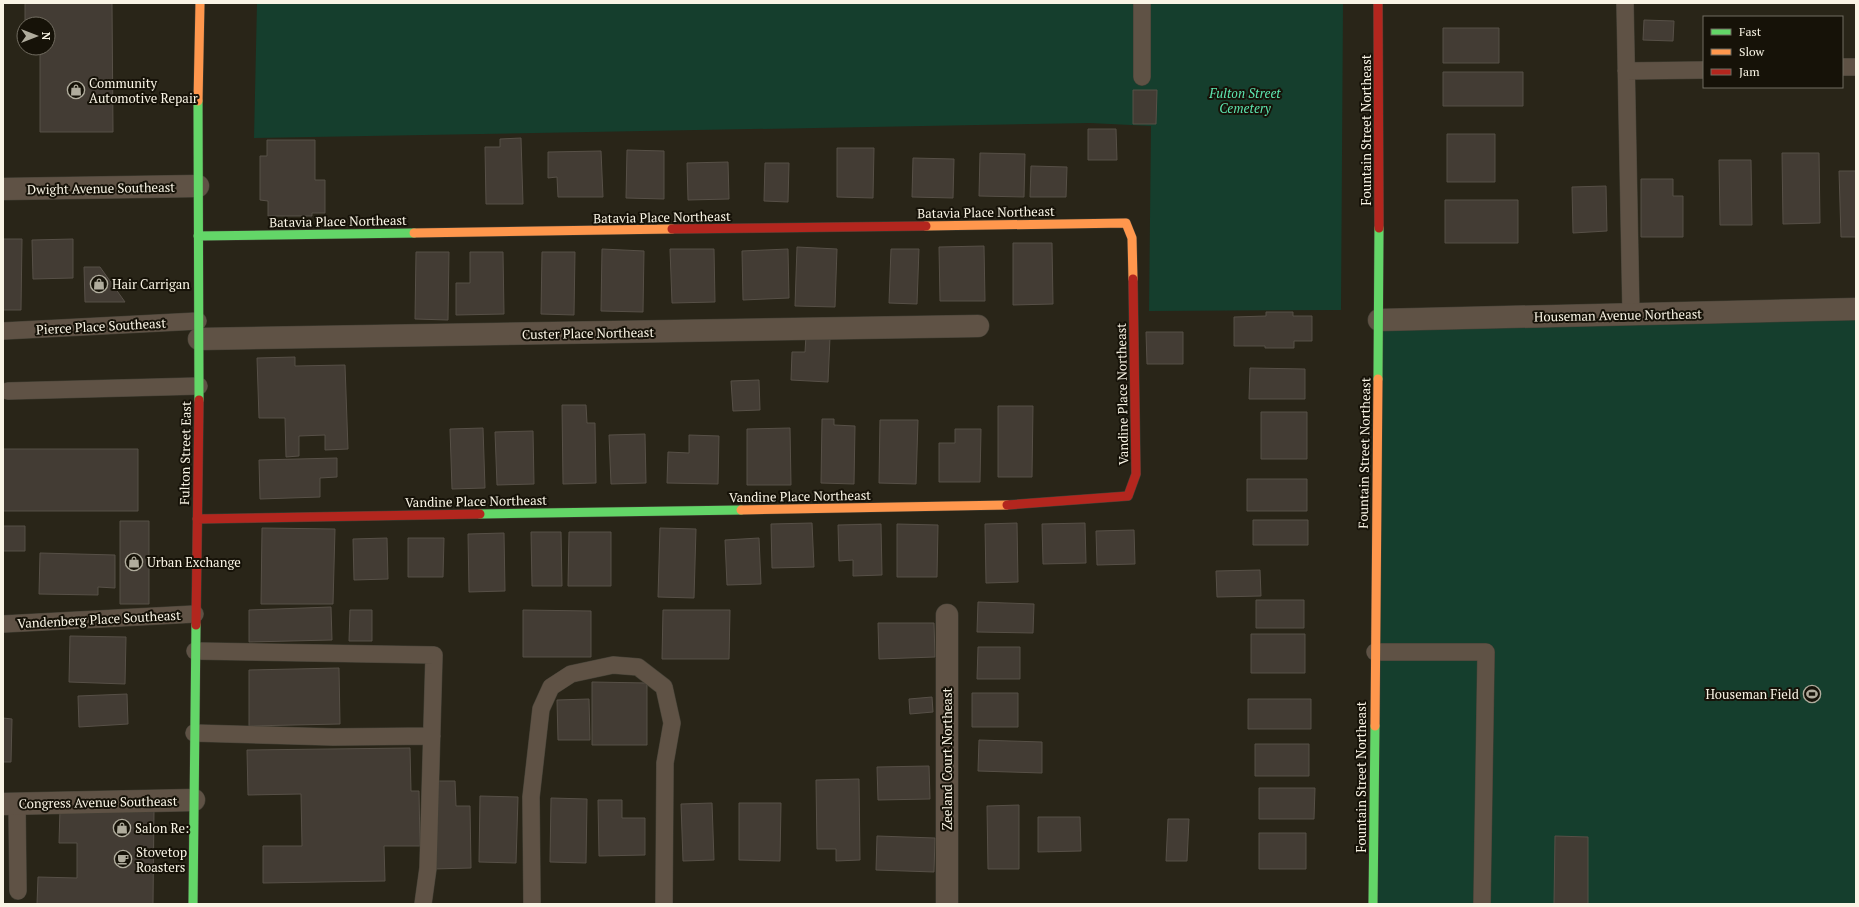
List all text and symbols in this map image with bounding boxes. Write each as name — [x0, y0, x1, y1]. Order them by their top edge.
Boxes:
north arrow — [16, 16, 56, 56]
legend — [1703, 16, 1843, 88]
text: Fast — [1739, 24, 1762, 39]
text: N — [39, 32, 53, 41]
text: Slow — [1739, 44, 1765, 59]
street label: Fountain Street Northeast — [1357, 54, 1375, 206]
text: Jam — [1739, 64, 1760, 79]
place label: Community Automotive Repair — [89, 74, 198, 107]
shop icon: Community Automotive Repair — [66, 80, 86, 100]
park label: Fulton Street Cemetery — [1208, 84, 1281, 117]
street label: Dwight Avenue Southeast — [27, 178, 175, 198]
street label: Batavia Place Northeast — [917, 202, 1055, 222]
street label: Batavia Place Northeast — [593, 207, 731, 227]
street label: Batavia Place Northeast — [269, 211, 407, 231]
shop icon: Hair Carrigan — [89, 274, 109, 294]
place label: Hair Carrigan — [112, 275, 190, 293]
street label: Houseman Avenue Northeast — [1534, 305, 1702, 325]
street label: Pierce Place Southeast — [36, 314, 167, 338]
street label: Custer Place Northeast — [522, 323, 655, 343]
street label: Vandine Place Northeast — [1112, 323, 1132, 465]
street label: Fountain Street Northeast — [1354, 377, 1374, 529]
street label: Fulton Street East — [175, 401, 195, 505]
street label: Vandine Place Northeast — [729, 486, 871, 506]
street label: Vandine Place Northeast — [405, 491, 547, 511]
shop icon: Urban Exchange — [124, 552, 144, 572]
place label: Urban Exchange — [147, 553, 241, 571]
street label: Vandenberg Place Southeast — [17, 606, 181, 632]
sports icon: Houseman Field — [1802, 684, 1822, 704]
place label: Houseman Field — [1705, 685, 1799, 703]
street label: Zeeland Court Northeast — [938, 687, 956, 830]
street label: Fountain Street Northeast — [1352, 701, 1370, 853]
street label: Congress Avenue Southeast — [18, 792, 178, 812]
shop icon: Salon Re: — [112, 818, 132, 838]
place label: Salon Re: — [135, 819, 189, 837]
place label: Stovetop Roasters — [136, 843, 187, 876]
cafe icon: Stovetop Roasters — [113, 849, 133, 869]

